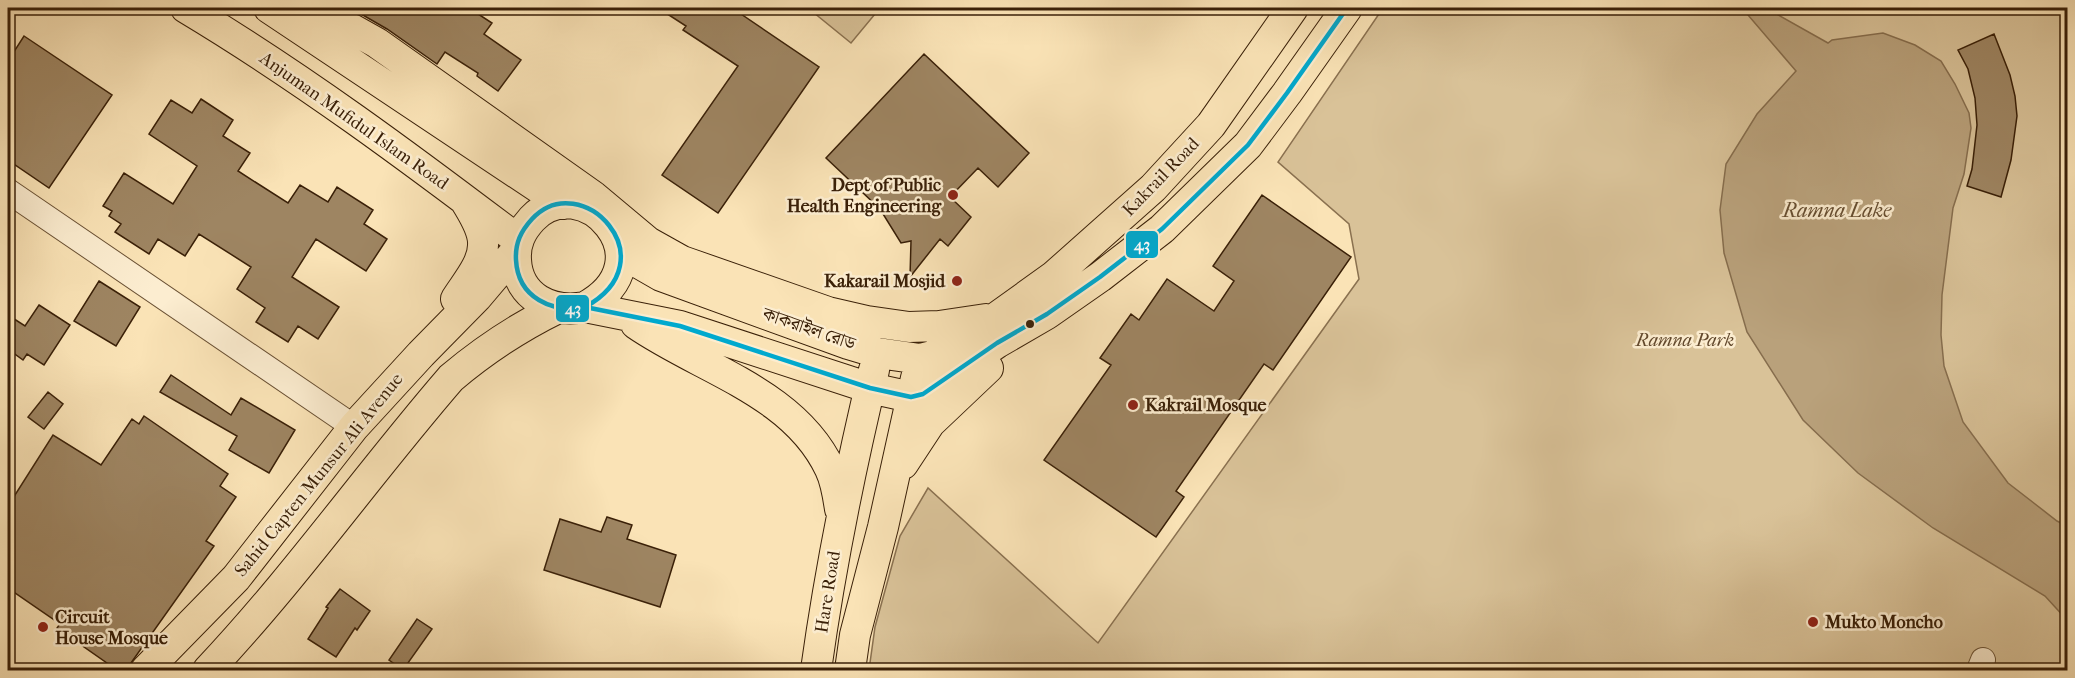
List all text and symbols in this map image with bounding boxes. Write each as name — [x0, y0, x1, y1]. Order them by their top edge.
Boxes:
street label: Anjuman Mufidul Islam Road — [255, 47, 453, 194]
street label: Kakrail Road — [1118, 133, 1204, 221]
place label: Dept of Public Health Engineering — [787, 175, 942, 217]
marker: Dept of Public Health Engineering — [946, 188, 960, 202]
water label: Ramna Lake — [1781, 199, 1892, 222]
line badge: 43 — [1125, 230, 1159, 259]
text: 43 — [1133, 235, 1150, 255]
place label: Kakarail Mosjid — [824, 271, 946, 292]
marker: Kakarail Mosjid — [950, 274, 964, 288]
line badge: 43 — [555, 294, 590, 323]
text: 43 — [564, 299, 581, 319]
street label: কাকরাইল রোড — [759, 302, 859, 355]
unlabelled marker — [1024, 318, 1036, 330]
park label: Ramna Park — [1635, 330, 1734, 351]
street label: Sahid Capten Munsur Ali Avenue — [230, 369, 408, 581]
place label: Kakrail Mosque — [1145, 395, 1267, 416]
marker: Kakrail Mosque — [1126, 398, 1140, 412]
street label: Hare Road — [811, 549, 845, 635]
place label: Circuit House Mosque — [55, 607, 168, 649]
place label: Mukto Moncho — [1824, 612, 1943, 633]
marker: Mukto Moncho — [1806, 615, 1820, 629]
marker: Circuit House Mosque — [36, 620, 50, 634]

